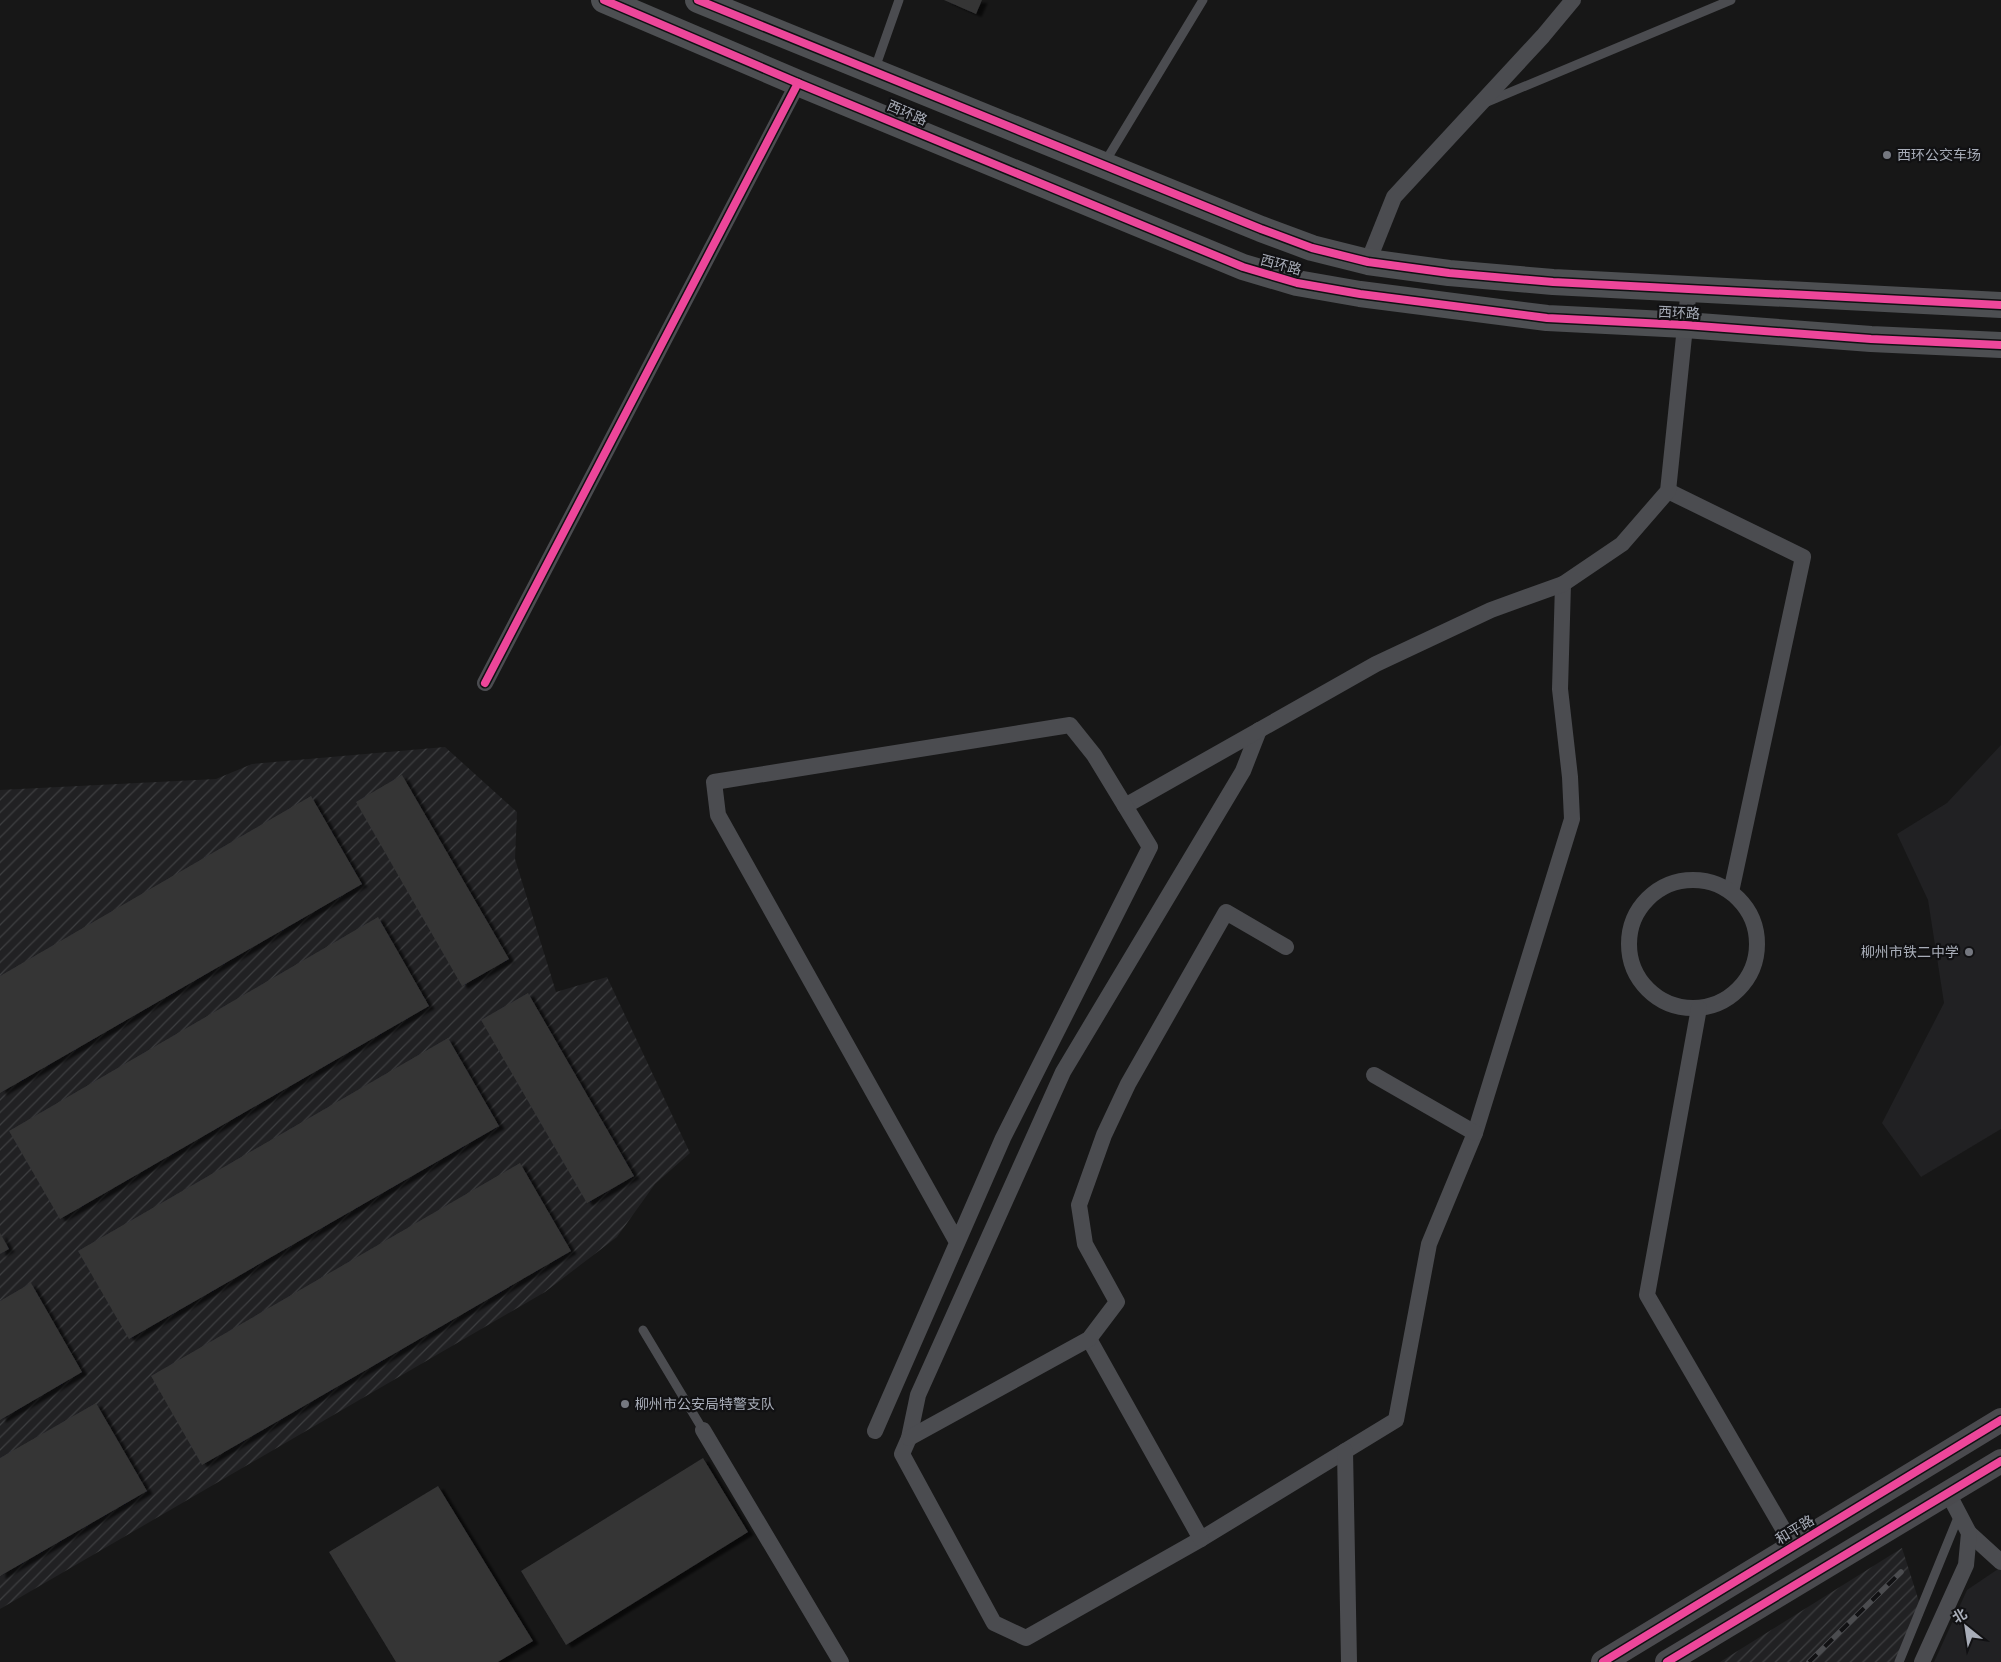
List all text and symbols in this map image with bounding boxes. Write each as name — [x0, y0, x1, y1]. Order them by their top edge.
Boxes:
street label: 西环路 — [884, 97, 930, 129]
place label: 西环公交车场 — [1897, 147, 1981, 164]
marker: 西环公交车场 — [1881, 149, 1893, 161]
street label: 西环路 — [1259, 251, 1303, 279]
street label: 西环路 — [1658, 303, 1700, 323]
place label: 柳州市铁二中学 — [1861, 944, 1959, 961]
marker: 柳州市铁二中学 — [1963, 946, 1975, 958]
place label: 柳州市公安局特警支队 — [635, 1396, 775, 1413]
marker: 柳州市公安局特警支队 — [619, 1398, 631, 1410]
street label: 和平路 — [1773, 1512, 1817, 1548]
north arrow — [1941, 1602, 1991, 1652]
text: 北 — [1949, 1605, 1970, 1627]

